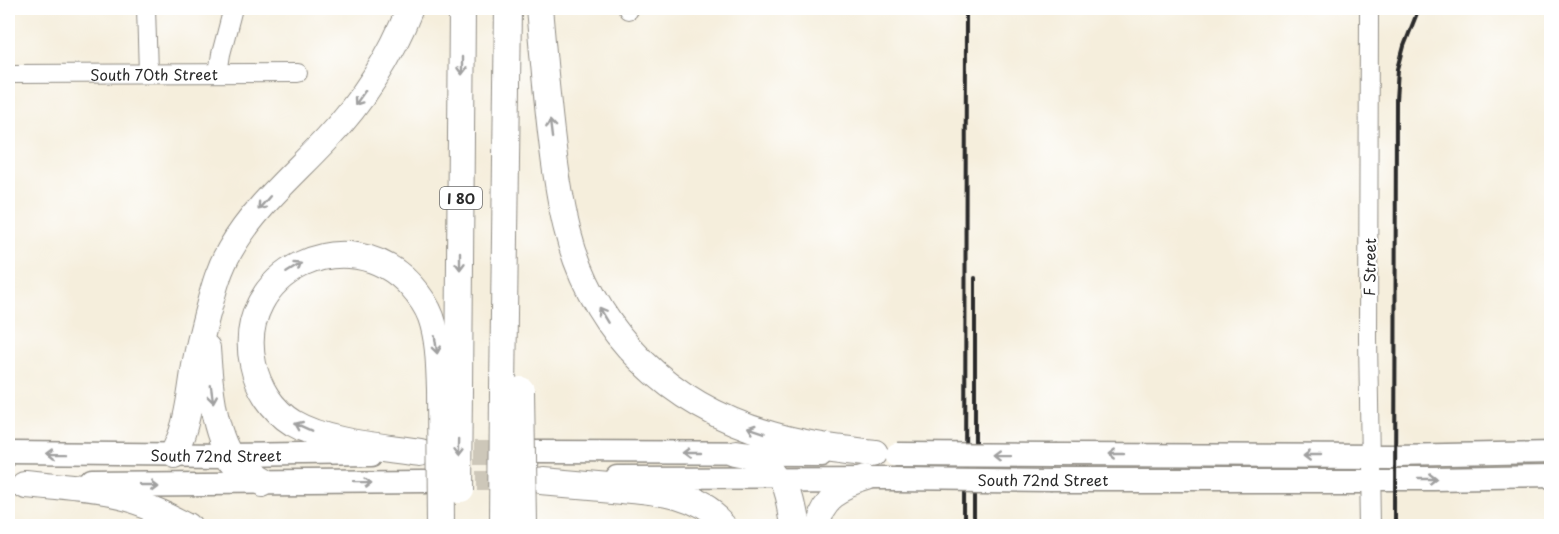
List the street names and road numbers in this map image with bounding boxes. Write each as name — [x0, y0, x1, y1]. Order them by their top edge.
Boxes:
street label: South 70th Street — [90, 62, 218, 85]
road number: I 80 — [440, 187, 482, 209]
street label: F Street — [1357, 238, 1381, 296]
street label: South 72nd Street — [150, 443, 282, 467]
street label: South 72nd Street — [978, 468, 1108, 491]

